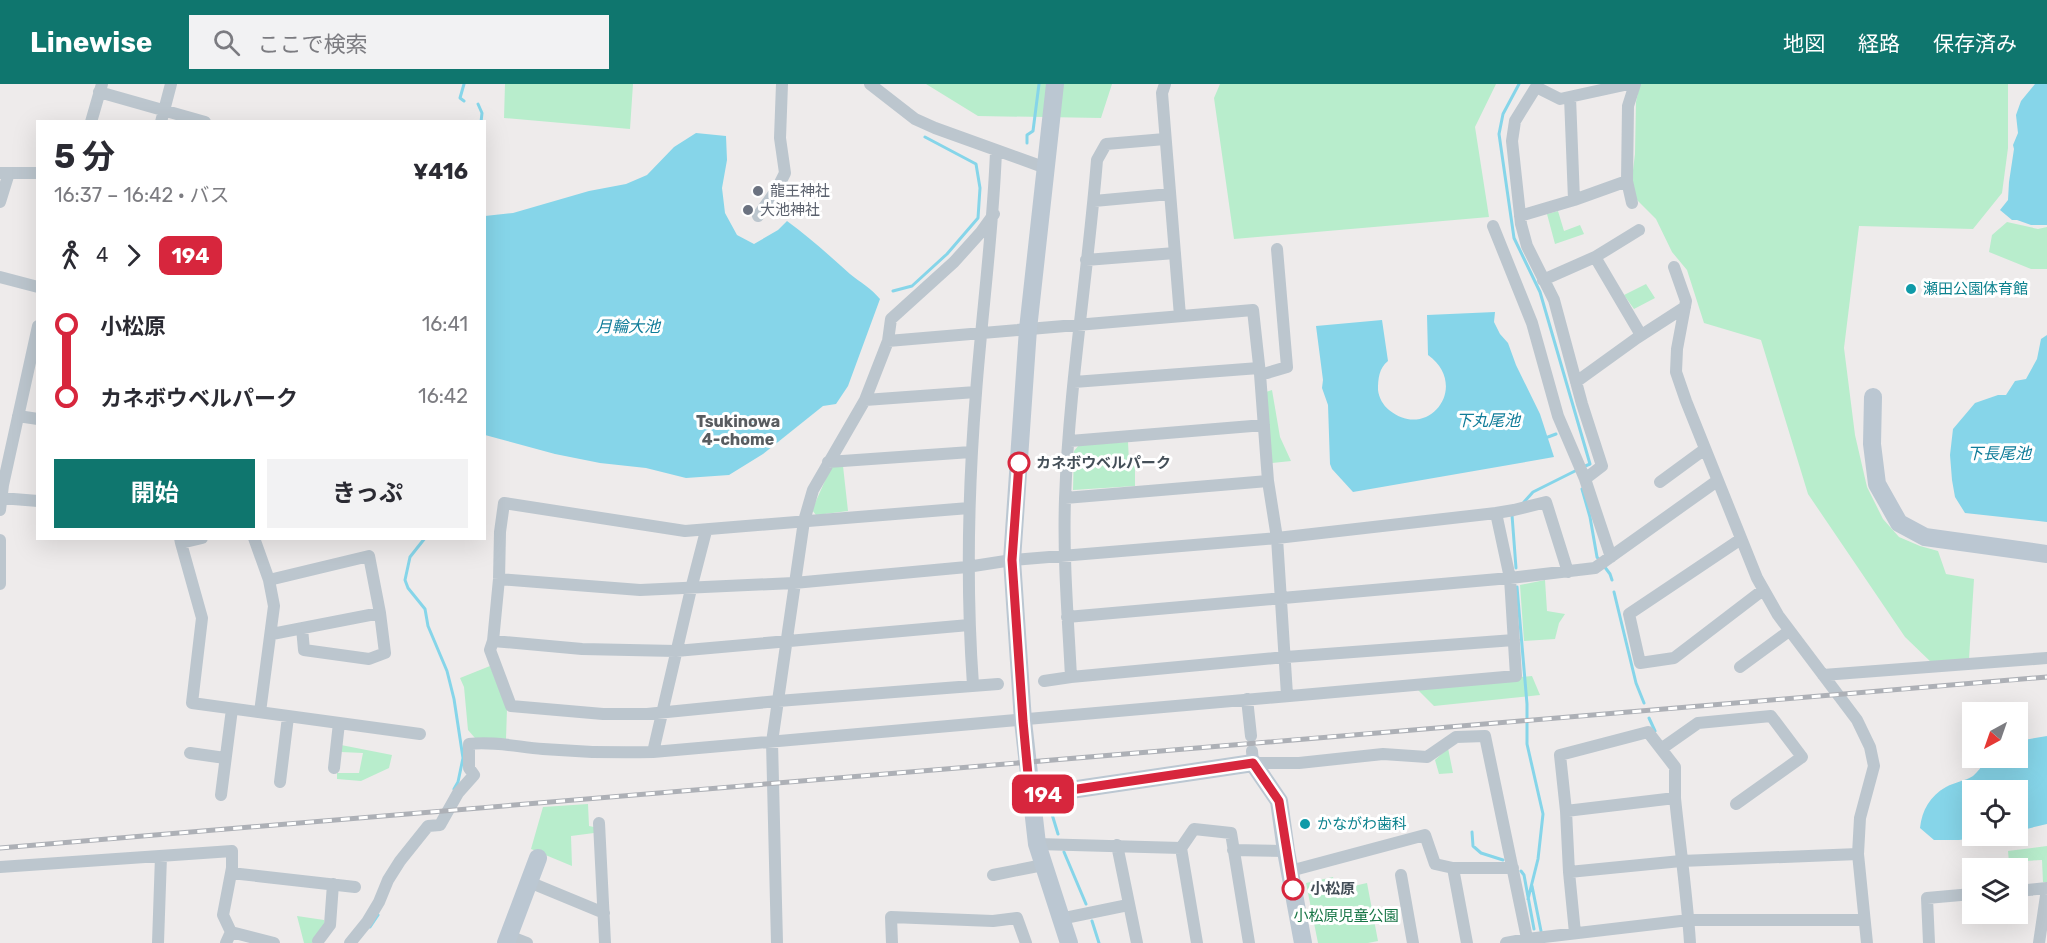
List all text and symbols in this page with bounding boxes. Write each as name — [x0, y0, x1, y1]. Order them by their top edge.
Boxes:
search box — [189, 15, 609, 69]
text: Linewise — [30, 26, 153, 59]
icon: search — [210, 26, 243, 59]
text: ここで検索 — [258, 31, 368, 58]
text: 地図 — [1783, 31, 1825, 56]
text: 経路 — [1858, 31, 1900, 56]
text: 保存済み — [1933, 31, 2017, 56]
text: 5 分 — [54, 137, 115, 176]
text: ¥416 — [413, 158, 468, 185]
place label: 龍王神社 — [770, 182, 830, 200]
text: 16:37 – 16:42 · バス — [54, 183, 230, 207]
marker: 龍王神社 — [751, 184, 765, 198]
place label: 大池神社 — [760, 201, 820, 219]
marker: 大池神社 — [741, 203, 755, 217]
icon: walk — [54, 239, 87, 272]
icon: forward — [117, 239, 150, 272]
text: 4 — [96, 243, 108, 267]
text: 194 — [171, 243, 210, 268]
place label: 瀬田公園体育館 — [1923, 280, 2028, 298]
marker: 瀬田公園体育館 — [1904, 282, 1918, 296]
text: 16:41 — [422, 312, 468, 336]
text: 小松原 — [100, 313, 166, 340]
water label: 月輪大池 — [596, 317, 662, 336]
text: 16:42 — [418, 384, 468, 408]
text: カネボウベルパーク — [100, 385, 298, 412]
water label: 下丸尾池 — [1456, 411, 1522, 430]
district label: Tsukinowa 4-chome — [696, 412, 780, 449]
water label: 下長尾池 — [1967, 444, 2033, 463]
marker: カネボウベルパーク — [1008, 452, 1030, 474]
place label: カネボウベルパーク — [1036, 454, 1171, 472]
button: 開始 — [54, 459, 255, 528]
button: きっぷ — [267, 459, 468, 528]
north arrow — [1962, 702, 2028, 768]
map controls — [1962, 702, 2028, 924]
line badge: 194 — [1008, 774, 1078, 814]
button: locate — [1962, 780, 2028, 846]
text: 194 — [1024, 782, 1062, 807]
place label: かながわ歯科 — [1317, 815, 1407, 833]
marker: かながわ歯科 — [1298, 817, 1312, 831]
button: layers — [1962, 858, 2028, 924]
marker: 小松原 — [1282, 878, 1304, 900]
place label: 小松原 — [1310, 880, 1355, 898]
park label: 小松原児童公園 — [1293, 907, 1399, 925]

